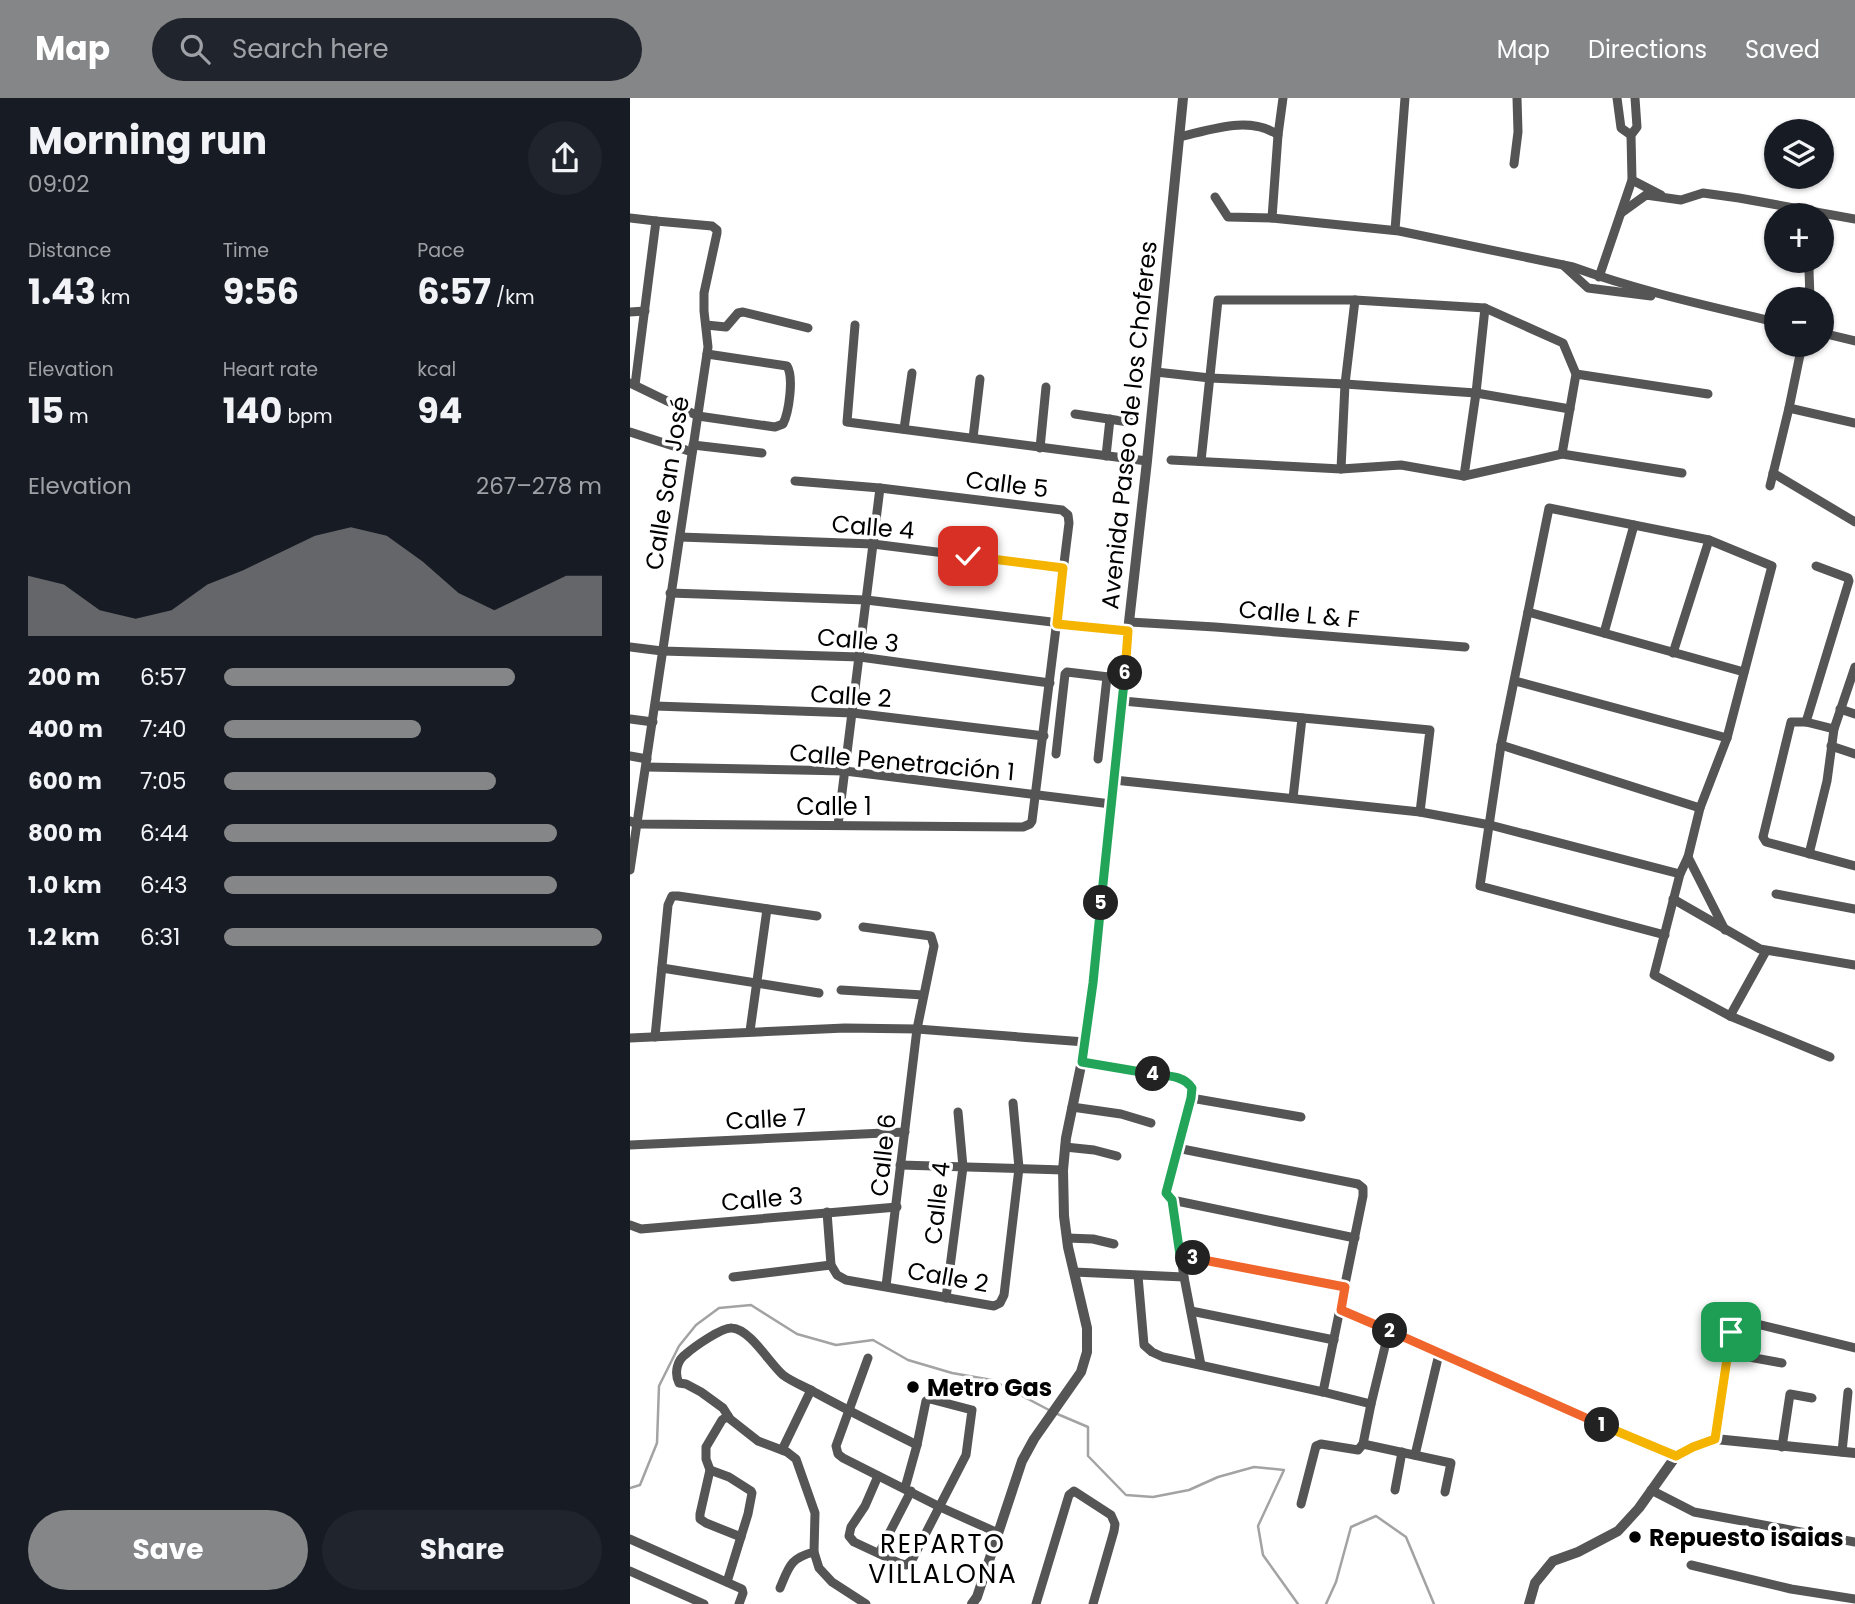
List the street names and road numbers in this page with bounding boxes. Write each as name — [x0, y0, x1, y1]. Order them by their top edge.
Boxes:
street label: Avenida Paseo de los Choferes — [1093, 239, 1165, 611]
street label: Calle San José — [637, 394, 697, 572]
street label: Calle 5 — [964, 463, 1050, 505]
street label: Calle 4 — [830, 507, 916, 547]
street label: Calle L & F — [1237, 592, 1361, 636]
street label: Calle 3 — [816, 620, 900, 660]
street label: Calle 2 — [809, 677, 893, 715]
street label: Calle Penetración 1 — [788, 736, 1016, 788]
street label: Calle 1 — [796, 790, 872, 823]
street label: Calle 7 — [725, 1100, 807, 1138]
street label: Calle 6 — [862, 1112, 904, 1198]
street label: Calle 4 — [916, 1160, 958, 1246]
street label: Calle 3 — [720, 1179, 804, 1219]
street label: Calle 2 — [905, 1254, 991, 1300]

